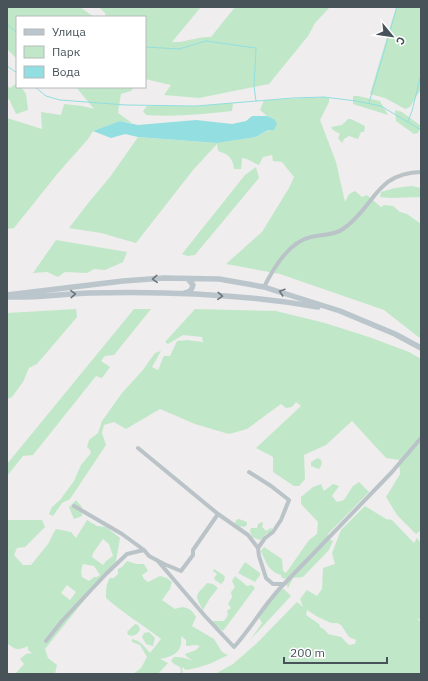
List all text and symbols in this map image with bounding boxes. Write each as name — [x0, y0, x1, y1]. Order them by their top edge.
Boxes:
legend — [16, 16, 146, 88]
north arrow — [372, 16, 412, 56]
text: Улица — [52, 24, 86, 39]
text: С — [393, 34, 409, 47]
text: Парк — [52, 44, 81, 59]
text: Вода — [52, 64, 81, 79]
one-way arrow — [152, 275, 158, 283]
one-way arrow — [279, 288, 286, 297]
one-way arrow — [70, 290, 76, 299]
one-way arrow — [217, 292, 223, 301]
scale bar — [284, 639, 387, 665]
text: 200 m — [290, 645, 325, 660]

